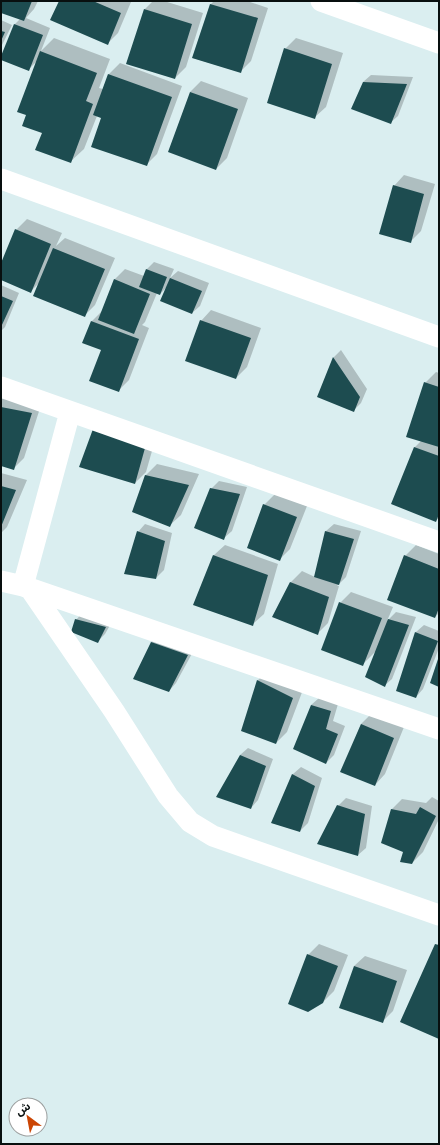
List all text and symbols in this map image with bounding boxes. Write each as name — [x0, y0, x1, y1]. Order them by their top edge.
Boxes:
north arrow — [8, 1097, 48, 1137]
text: ش — [13, 1099, 33, 1118]

